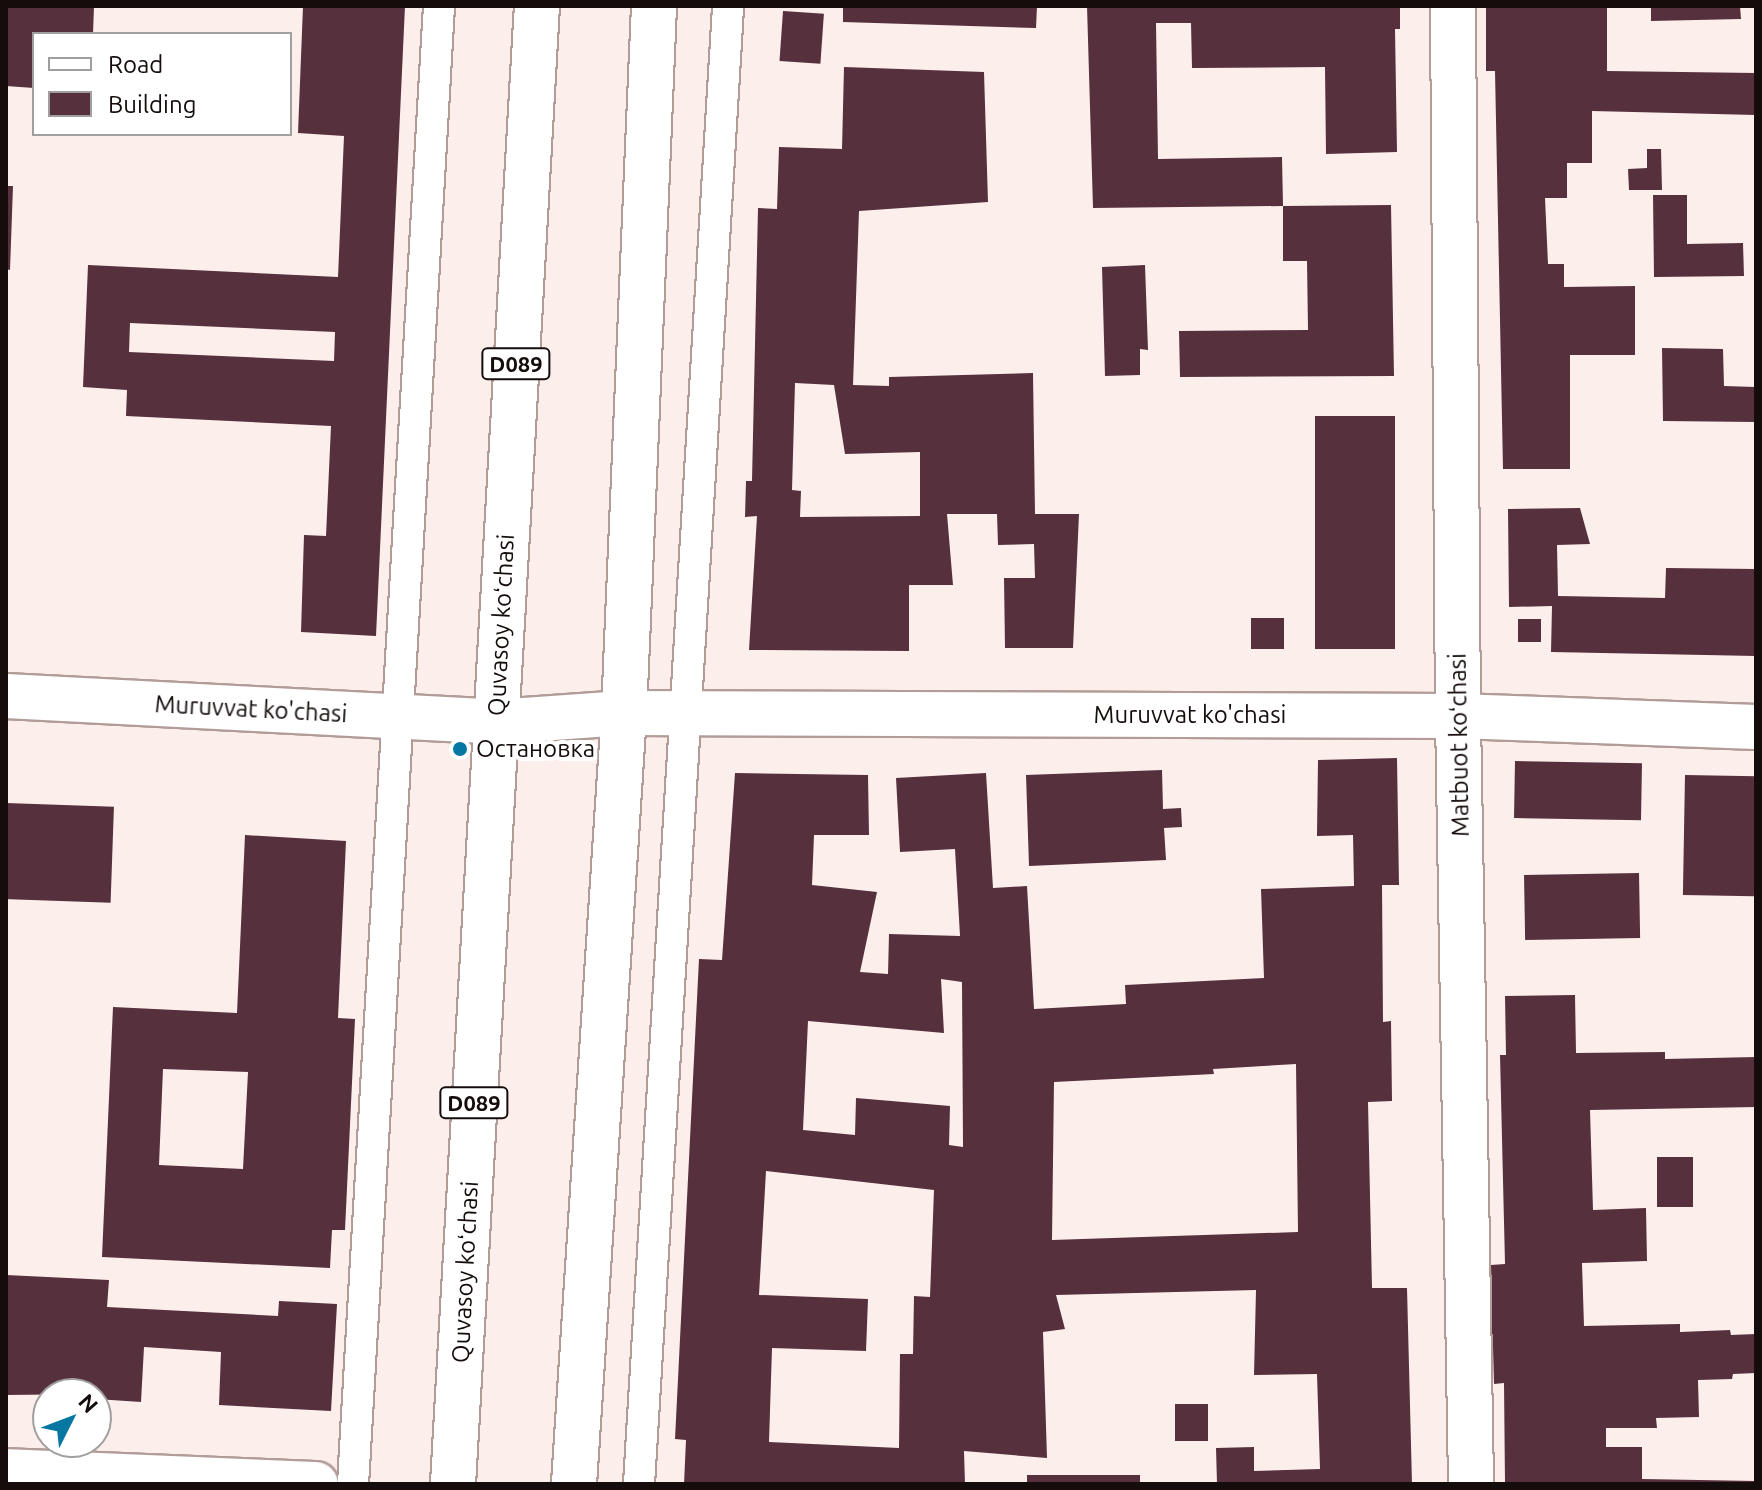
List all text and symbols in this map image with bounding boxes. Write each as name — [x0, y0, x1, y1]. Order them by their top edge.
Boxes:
legend — [32, 32, 292, 136]
text: Road — [108, 51, 163, 78]
text: Building — [108, 91, 196, 118]
road number: D089 — [480, 346, 552, 382]
street label: Quvasoy koʻchasi — [482, 533, 520, 717]
street label: Matbuot koʻchasi — [1443, 653, 1475, 837]
street label: Muruvvat ko'chasi — [154, 690, 348, 728]
street label: Muruvvat ko'chasi — [1094, 701, 1286, 729]
place label: Остановка — [476, 735, 595, 763]
marker: Остановка — [451, 740, 469, 758]
road number: D089 — [438, 1085, 510, 1121]
street label: Quvasoy koʻchasi — [446, 1180, 484, 1364]
north arrow — [32, 1378, 112, 1458]
text: N — [74, 1388, 103, 1417]

